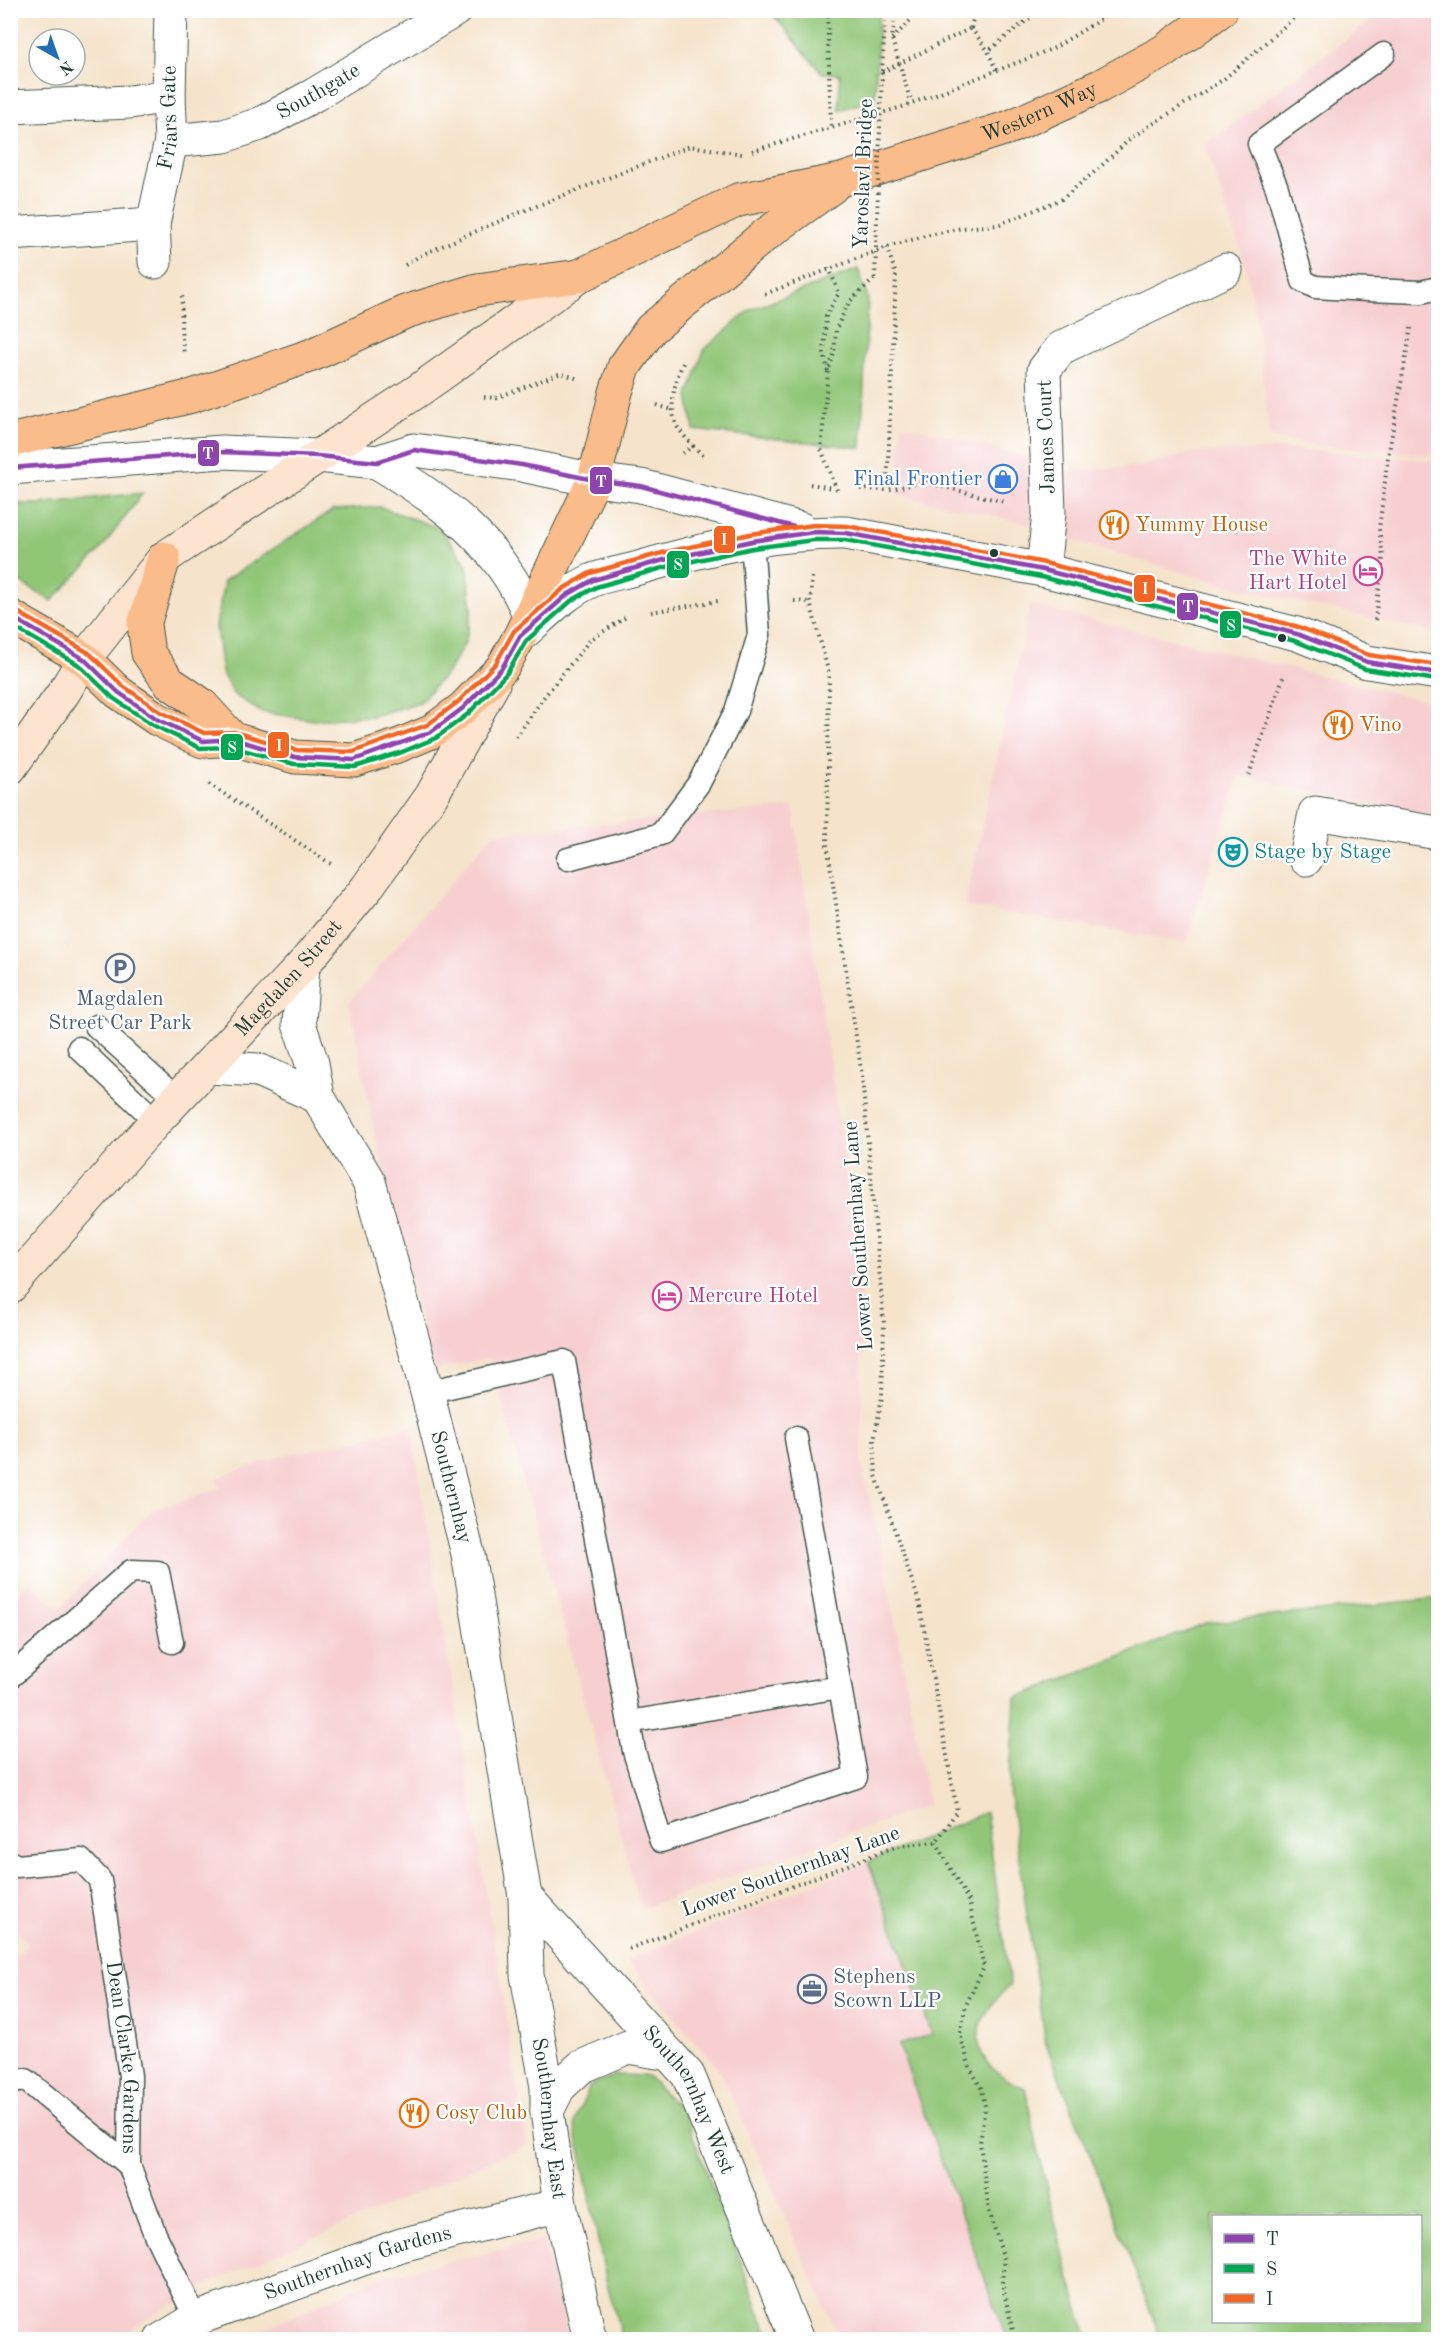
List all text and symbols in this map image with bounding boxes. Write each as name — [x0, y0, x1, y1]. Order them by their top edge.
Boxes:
north arrow — [27, 27, 87, 87]
text: N — [55, 57, 75, 78]
street label: Southgate — [273, 59, 364, 123]
street label: Friars Gate — [154, 65, 182, 172]
street label: Western Way — [979, 78, 1101, 146]
street label: Yaroslavl Bridge — [851, 98, 877, 250]
street label: James Court — [1035, 379, 1059, 495]
line badge: T — [197, 439, 220, 467]
text: T — [202, 447, 214, 463]
shop icon: Final Frontier — [987, 463, 1019, 495]
line badge: T — [589, 466, 613, 495]
place label: Final Frontier — [853, 469, 982, 490]
text: T — [595, 475, 607, 491]
restaurant icon: Yummy House — [1098, 509, 1130, 541]
place label: Yummy House — [1135, 515, 1268, 536]
line badge: I — [713, 525, 736, 554]
text: I — [720, 533, 728, 549]
unlabelled marker — [988, 547, 1000, 559]
place label: The White Hart Hotel — [1249, 549, 1347, 594]
line badge: S — [666, 550, 690, 579]
hotel icon: The White Hart Hotel — [1352, 555, 1384, 587]
text: S — [673, 558, 683, 574]
line badge: I — [1133, 574, 1156, 603]
text: I — [1141, 582, 1149, 598]
line badge: T — [1176, 592, 1199, 621]
text: T — [1182, 600, 1194, 616]
line badge: S — [1219, 610, 1242, 639]
text: S — [1226, 619, 1236, 635]
unlabelled marker — [1276, 632, 1288, 644]
restaurant icon: Vino — [1322, 709, 1354, 741]
place label: Vino — [1359, 715, 1402, 736]
line badge: I — [267, 731, 290, 759]
line badge: S — [220, 733, 244, 761]
text: I — [275, 739, 283, 755]
text: S — [227, 741, 237, 757]
theatre icon: Stage by Stage — [1217, 836, 1249, 868]
place label: Stage by Stage — [1254, 842, 1391, 863]
street label: Magdalen Street — [231, 916, 346, 1041]
parking icon: Magdalen Street Car Park — [104, 952, 136, 984]
place label: Magdalen Street Car Park — [48, 989, 192, 1034]
street label: Lower Southernhay Lane — [840, 1120, 878, 1352]
hotel icon: Mercure Hotel — [651, 1280, 683, 1312]
place label: Mercure Hotel — [688, 1286, 818, 1307]
street label: Southernhay — [427, 1429, 475, 1546]
street label: Lower Southernhay Lane — [679, 1823, 903, 1921]
street label: Dean Clarke Gardens — [102, 1959, 141, 2154]
place label: Stephens Scown LLP — [833, 1967, 941, 2012]
office icon: Stephens Scown LLP — [796, 1973, 828, 2005]
street label: Southernhay West — [638, 2022, 738, 2177]
street label: Southernhay East — [528, 2036, 570, 2201]
restaurant icon: Cosy Club — [398, 2097, 430, 2129]
place label: Cosy Club — [435, 2103, 527, 2124]
legend — [1212, 2215, 1422, 2323]
street label: Southernhay Gardens — [261, 2222, 454, 2304]
text: T — [1266, 2231, 1279, 2249]
text: S — [1266, 2261, 1277, 2279]
text: I — [1266, 2291, 1273, 2309]

